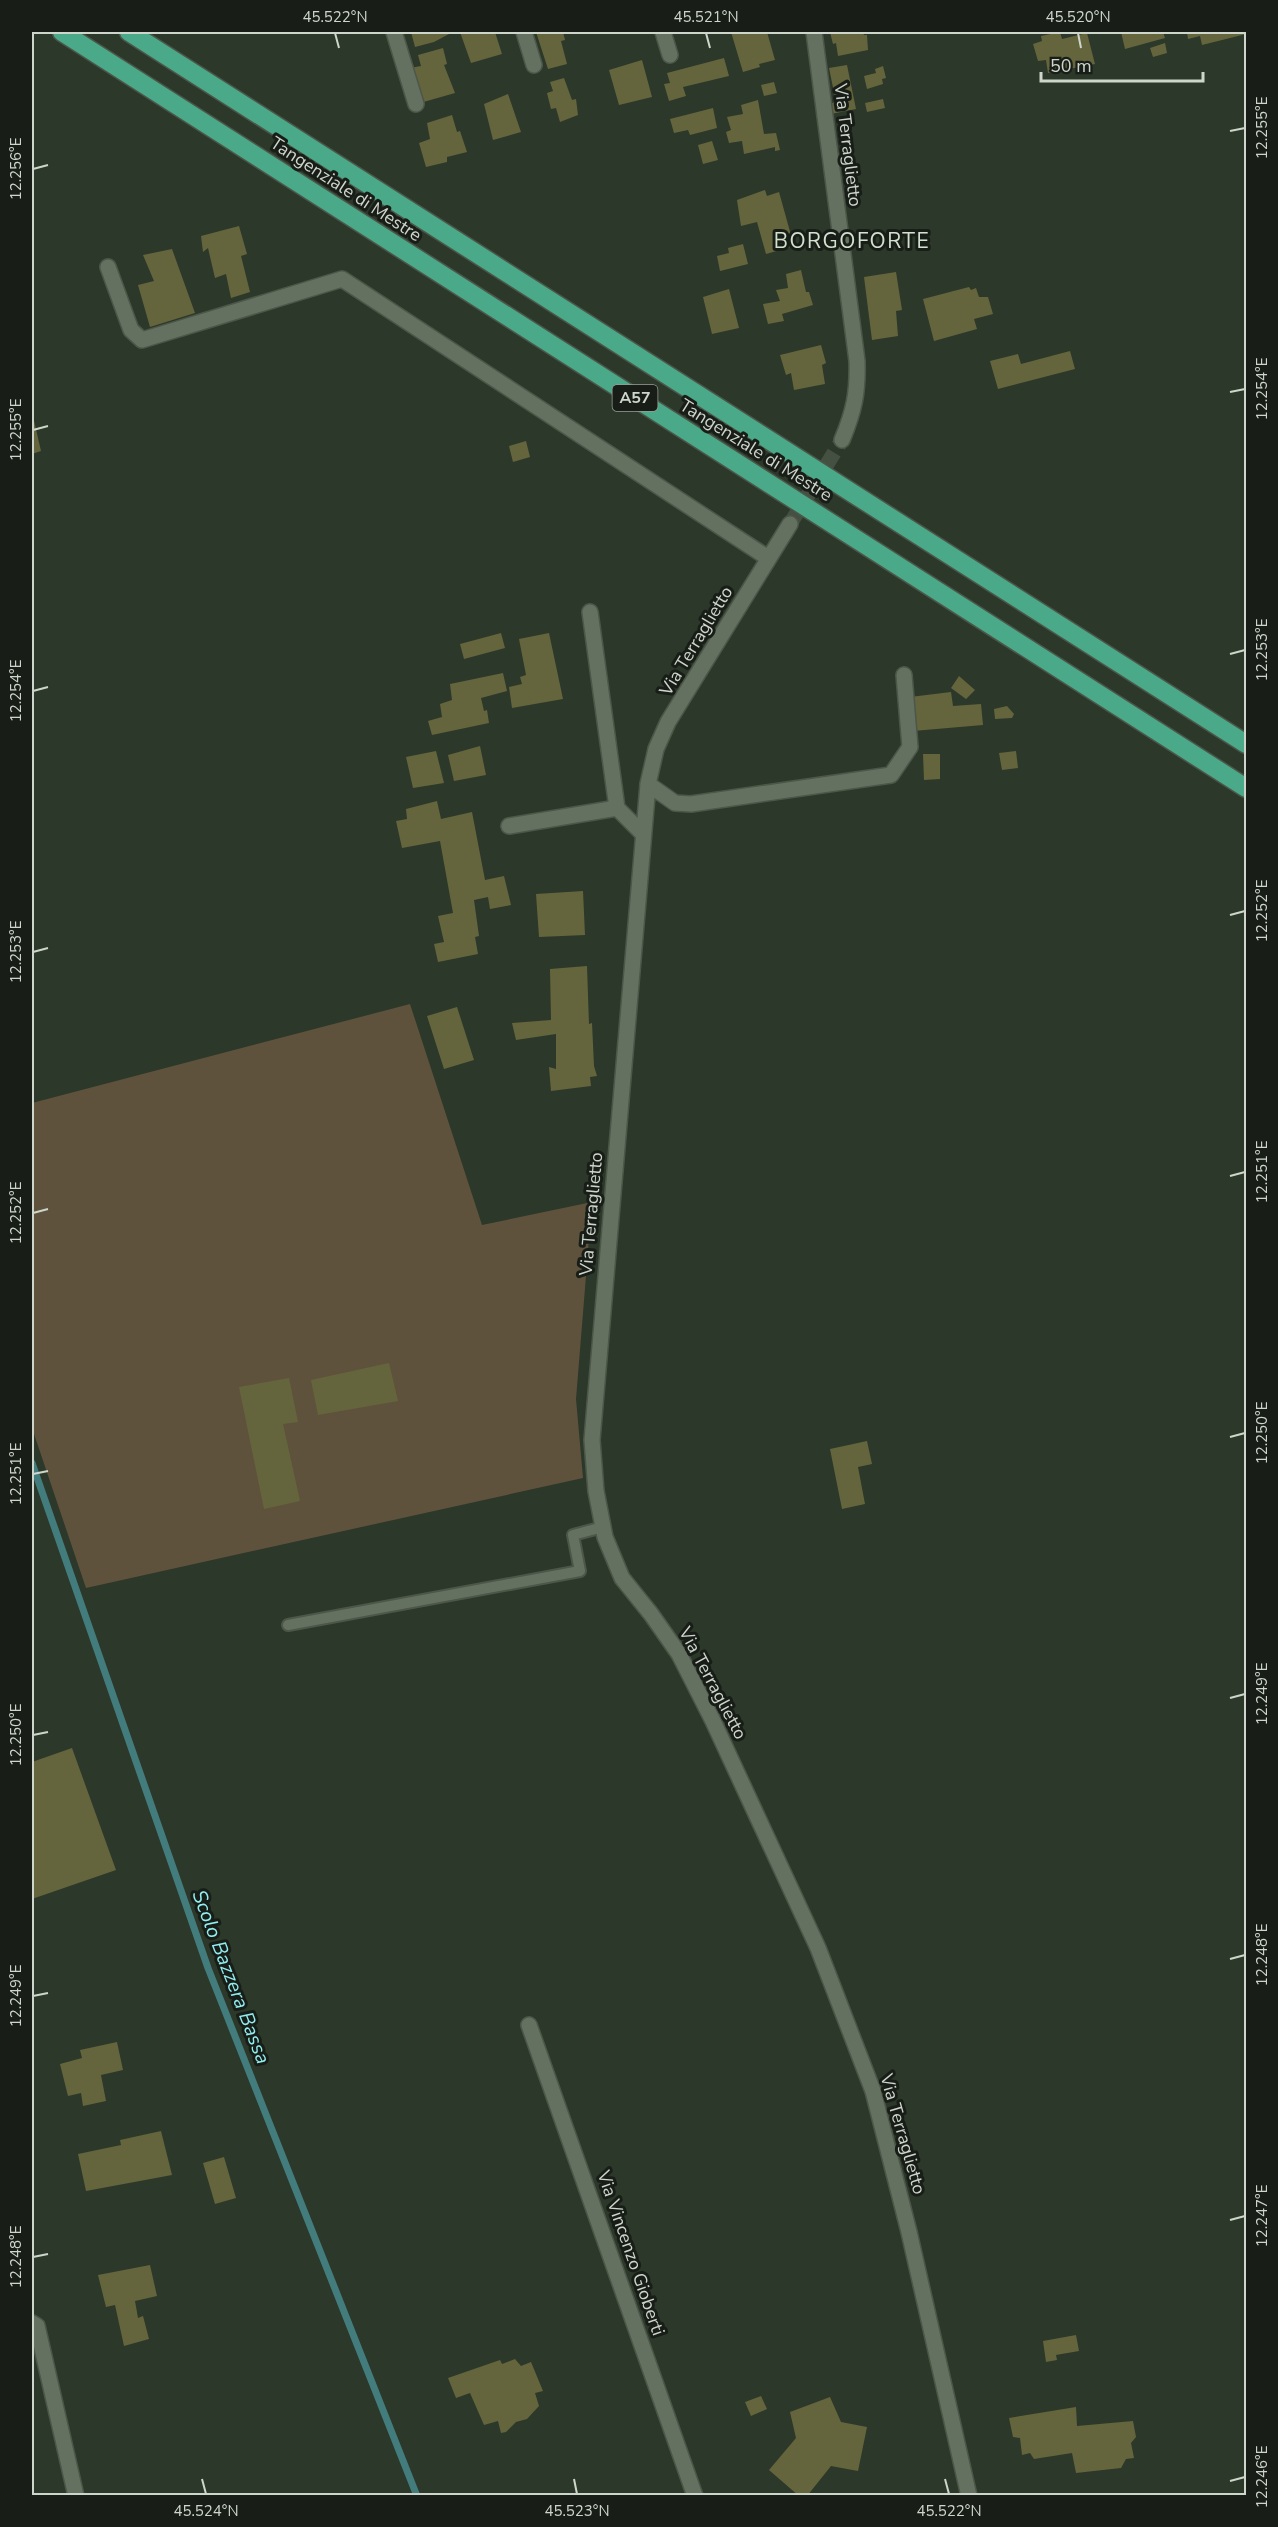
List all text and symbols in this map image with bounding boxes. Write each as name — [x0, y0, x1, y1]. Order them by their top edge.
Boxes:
text: 45.522°N — [302, 7, 368, 27]
text: 45.521°N — [673, 7, 739, 27]
text: 45.520°N — [1045, 7, 1111, 27]
scale bar — [1041, 45, 1203, 83]
text: 50 m — [1050, 54, 1092, 78]
street label: Via Terraglietto — [828, 81, 867, 208]
text: 12.255°E — [1252, 97, 1272, 159]
street label: Tangenziale di Mestre — [266, 131, 426, 247]
text: 12.256°E — [6, 138, 26, 200]
district label: BORGOFORTE — [774, 227, 930, 255]
text: 12.254°E — [1252, 358, 1272, 420]
road number: A57 — [612, 385, 658, 411]
street label: Tangenziale di Mestre — [675, 393, 837, 507]
text: 12.255°E — [6, 399, 26, 461]
street label: Via Terraglietto — [653, 582, 738, 701]
text: 12.253°E — [1252, 619, 1272, 681]
text: 12.254°E — [6, 660, 26, 722]
text: 12.252°E — [1252, 880, 1272, 942]
text: 12.253°E — [6, 921, 26, 983]
text: 12.251°E — [1252, 1141, 1272, 1203]
street label: Via Terraglietto — [574, 1151, 608, 1278]
text: 12.252°E — [6, 1182, 26, 1244]
text: 12.250°E — [1252, 1402, 1272, 1464]
text: 12.251°E — [6, 1443, 26, 1505]
street label: Via Terraglietto — [673, 1622, 753, 1743]
text: 12.249°E — [1252, 1663, 1272, 1725]
text: 12.250°E — [6, 1704, 26, 1766]
water label: Scolo Bazzera Bassa — [185, 1886, 277, 2068]
text: 12.248°E — [1252, 1924, 1272, 1986]
text: 12.249°E — [6, 1965, 26, 2027]
street label: Via Terraglietto — [874, 2070, 932, 2197]
street label: Via Vincenzo Gioberti — [591, 2166, 671, 2339]
text: 12.247°E — [1252, 2185, 1272, 2247]
text: 12.248°E — [6, 2226, 26, 2288]
text: 12.246°E — [1252, 2446, 1272, 2508]
text: 45.524°N — [173, 2501, 239, 2521]
text: 45.523°N — [544, 2501, 610, 2521]
text: 45.522°N — [916, 2501, 982, 2521]

